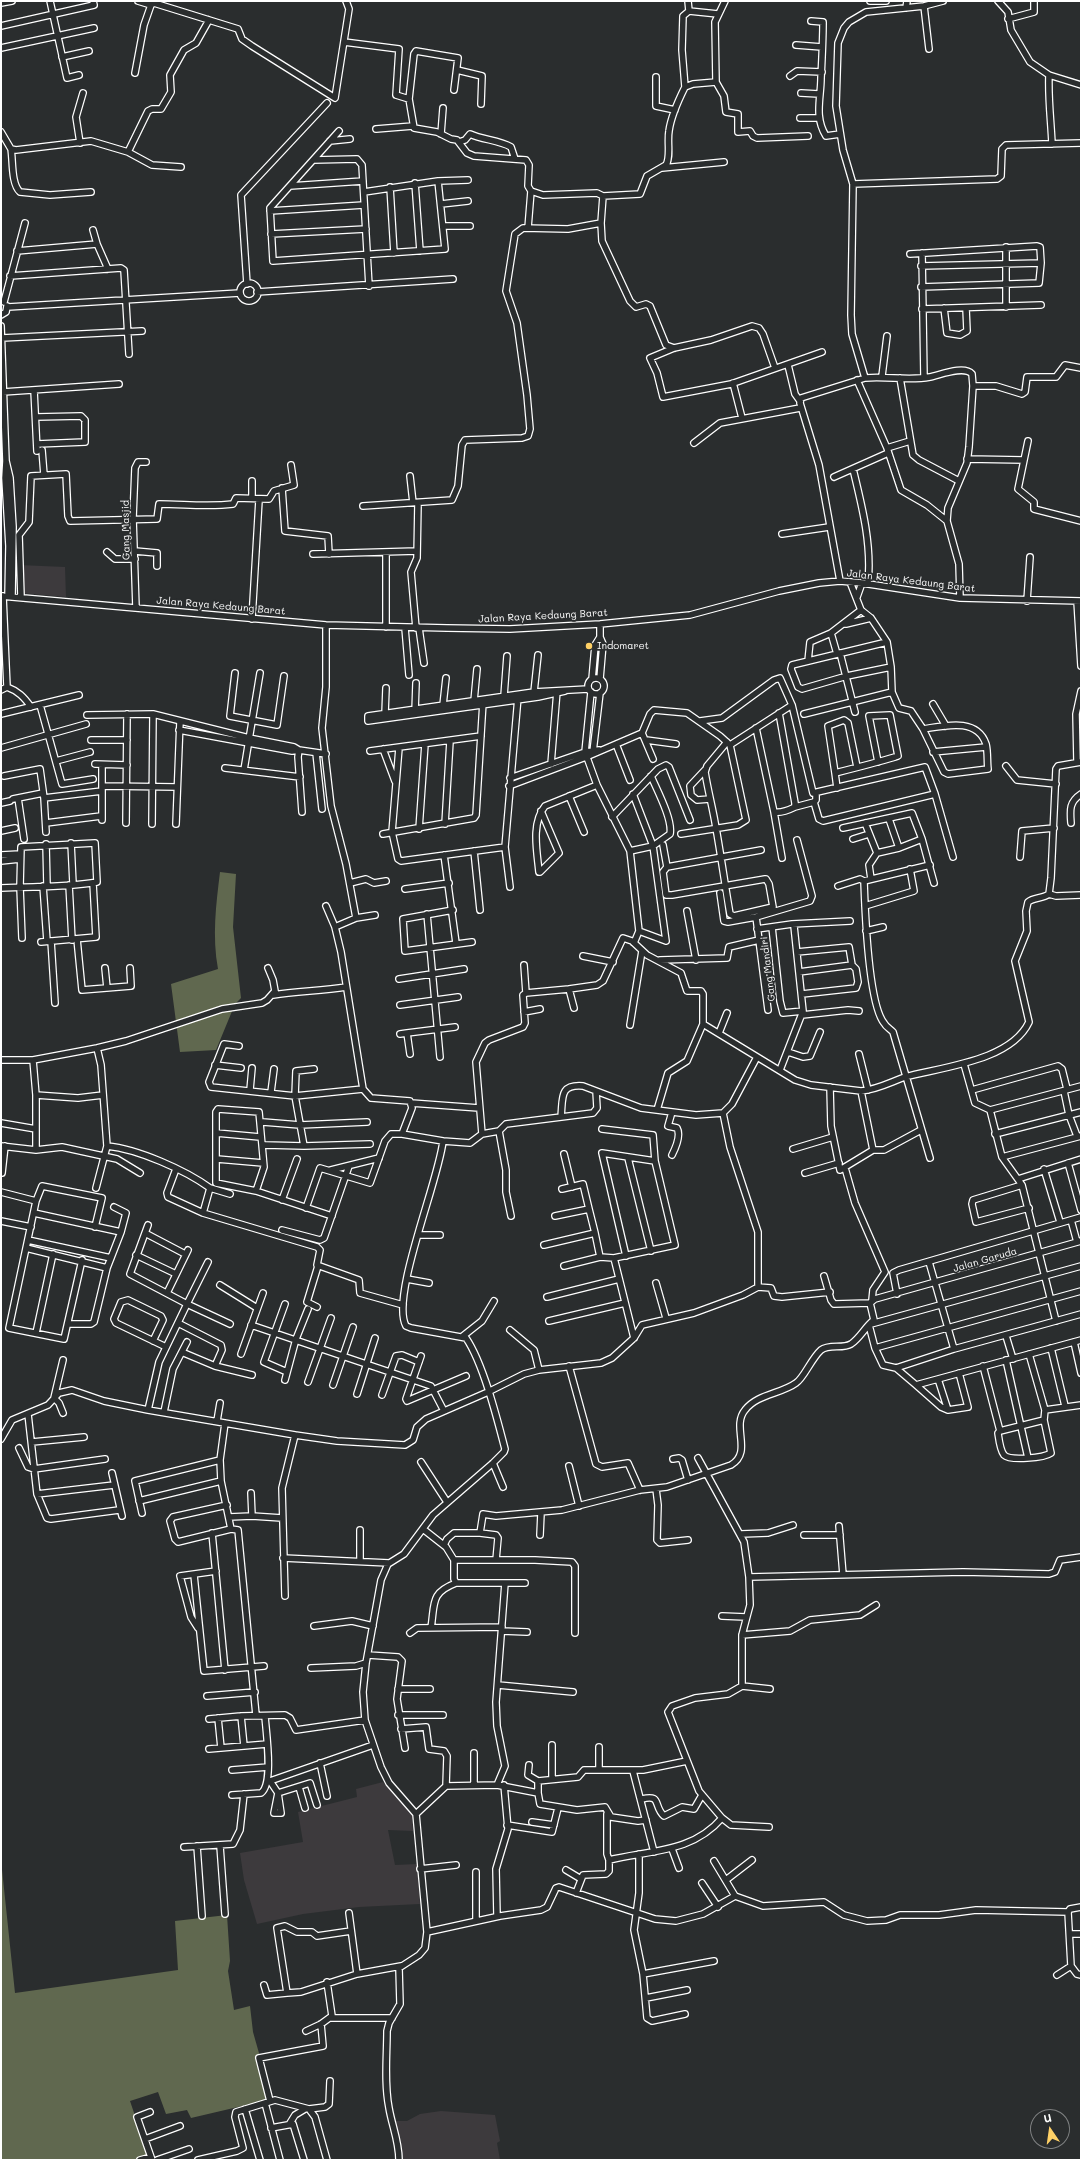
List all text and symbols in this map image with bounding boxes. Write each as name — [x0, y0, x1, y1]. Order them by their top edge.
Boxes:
street label: Gang Masjid — [119, 500, 133, 560]
street label: Jalan Raya Kedaung Barat — [846, 567, 976, 595]
street label: Jalan Raya Kedaung Barat — [156, 594, 286, 618]
street label: Jalan Raya Kedaung Barat — [478, 607, 608, 625]
place label: Indomaret — [597, 640, 649, 652]
marker: Indomaret — [584, 641, 594, 651]
street label: Gang Mandiri — [758, 936, 778, 1002]
street label: Jalan Garuda — [952, 1245, 1018, 1275]
north arrow — [1030, 2109, 1070, 2149]
text: U — [1042, 2110, 1053, 2126]

